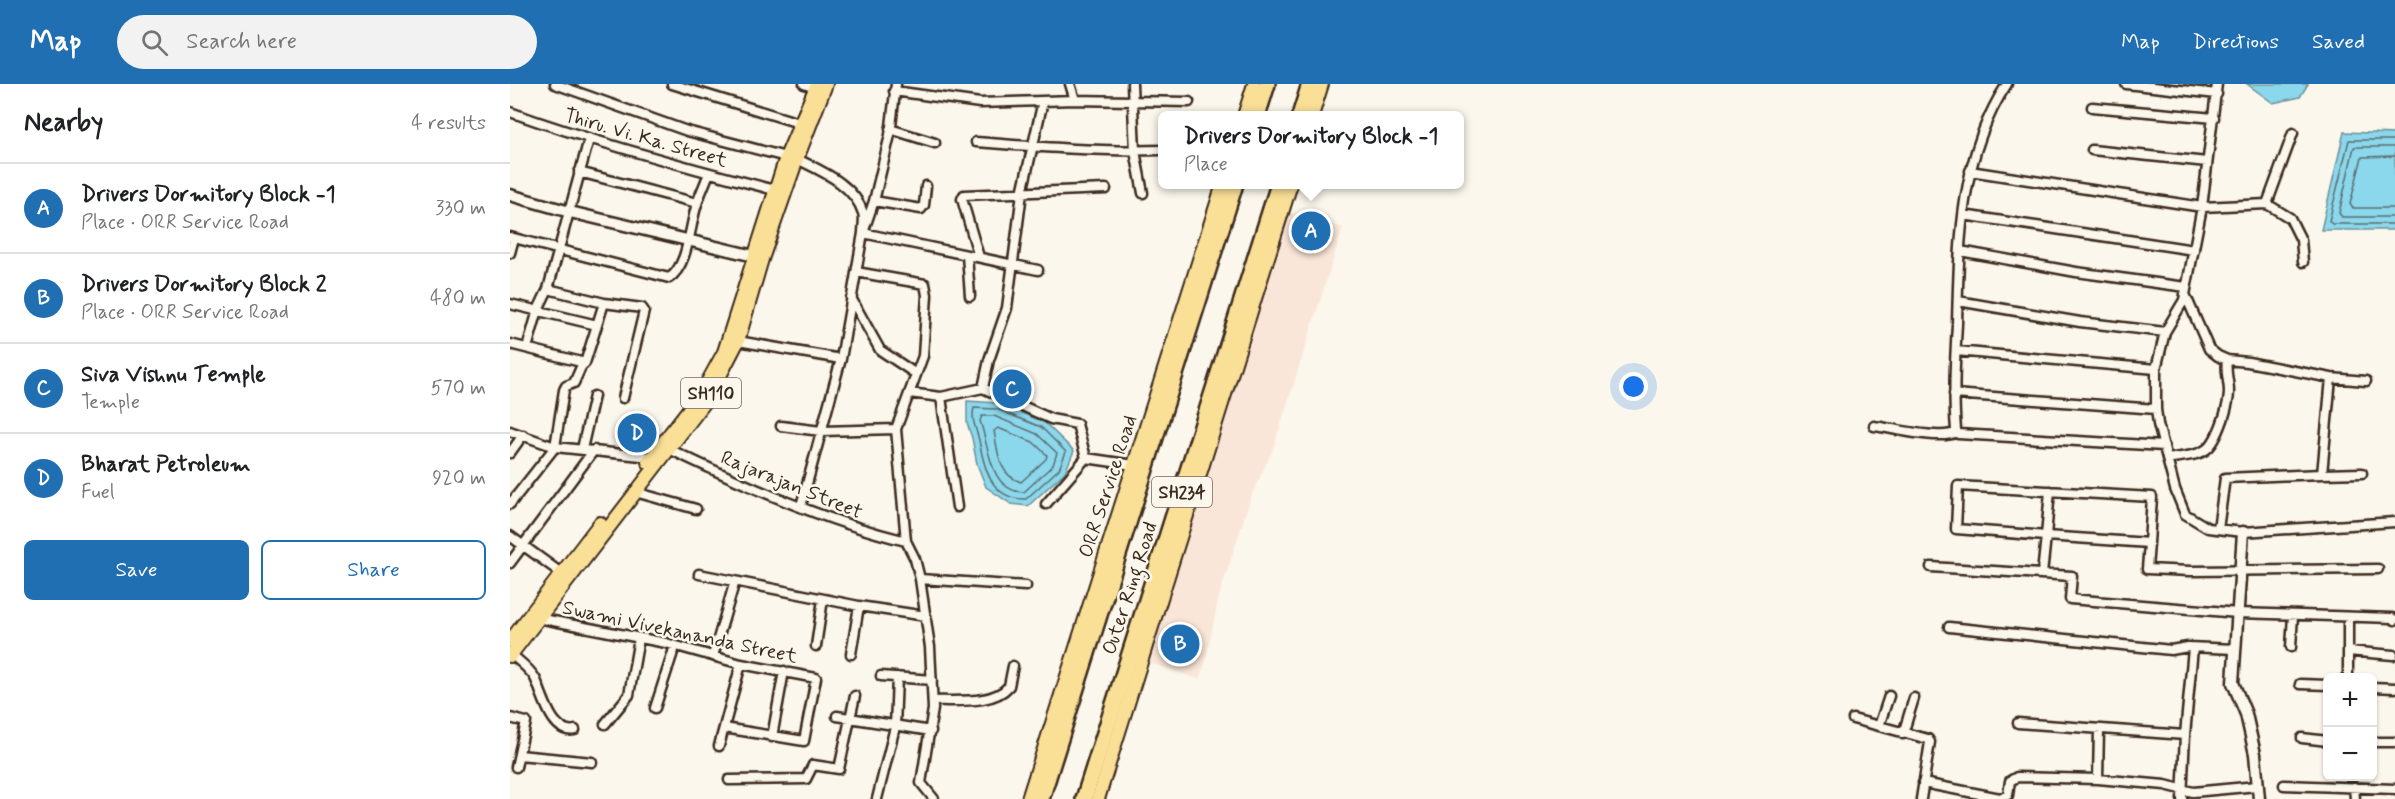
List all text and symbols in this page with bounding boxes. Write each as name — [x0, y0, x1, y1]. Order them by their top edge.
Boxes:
search box — [117, 15, 537, 69]
text: Map — [30, 24, 81, 61]
icon: search — [138, 26, 171, 59]
text: Search here — [186, 28, 297, 56]
text: Map — [2121, 28, 2160, 56]
text: Directions — [2193, 28, 2279, 56]
text: Saved — [2312, 28, 2365, 56]
street label: Thiru. Vi. Ka. Street — [561, 102, 731, 175]
text: Nearby — [24, 106, 103, 140]
text: 4 results — [411, 110, 486, 137]
popup — [1158, 111, 1464, 189]
text: Drivers Dormitory Block -1 — [1184, 123, 1438, 151]
text: Place — [1184, 151, 1228, 178]
text: Drivers Dormitory Block -1 — [81, 181, 336, 209]
text: A — [37, 195, 50, 222]
text: 330 m — [435, 195, 486, 222]
pin: A — [1292, 208, 1330, 254]
text: Place · ORR Service Road — [81, 209, 289, 236]
text: Drivers Dormitory Block 2 — [81, 271, 327, 299]
text: B — [37, 285, 50, 312]
text: 480 m — [430, 285, 486, 312]
text: Place · ORR Service Road — [81, 299, 289, 326]
text: Siva Vishnu Temple — [81, 361, 266, 389]
pin: C — [992, 366, 1032, 412]
your location — [1619, 372, 1648, 401]
text: C — [36, 375, 51, 402]
text: 570 m — [431, 375, 486, 402]
road number: SH110 — [681, 378, 741, 408]
text: Temple — [81, 389, 140, 416]
pin: D — [618, 410, 656, 456]
street label: ORR Service Road — [1073, 412, 1144, 561]
street label: Rajarajan Street — [716, 445, 866, 526]
text: Bharat Petroleum — [81, 451, 250, 479]
text: D — [37, 465, 50, 492]
text: 920 m — [432, 465, 486, 492]
road number: SH234 — [1152, 477, 1212, 507]
text: Fuel — [81, 479, 115, 506]
street label: Outer Ring Road — [1096, 519, 1166, 659]
button: Save — [24, 540, 249, 600]
button: Share — [261, 540, 486, 600]
street label: Swami Vivekananda Street — [560, 594, 800, 671]
pin: B — [1160, 622, 1200, 666]
map controls — [2323, 673, 2377, 781]
button: + — [2323, 673, 2377, 727]
button: − — [2323, 727, 2377, 781]

